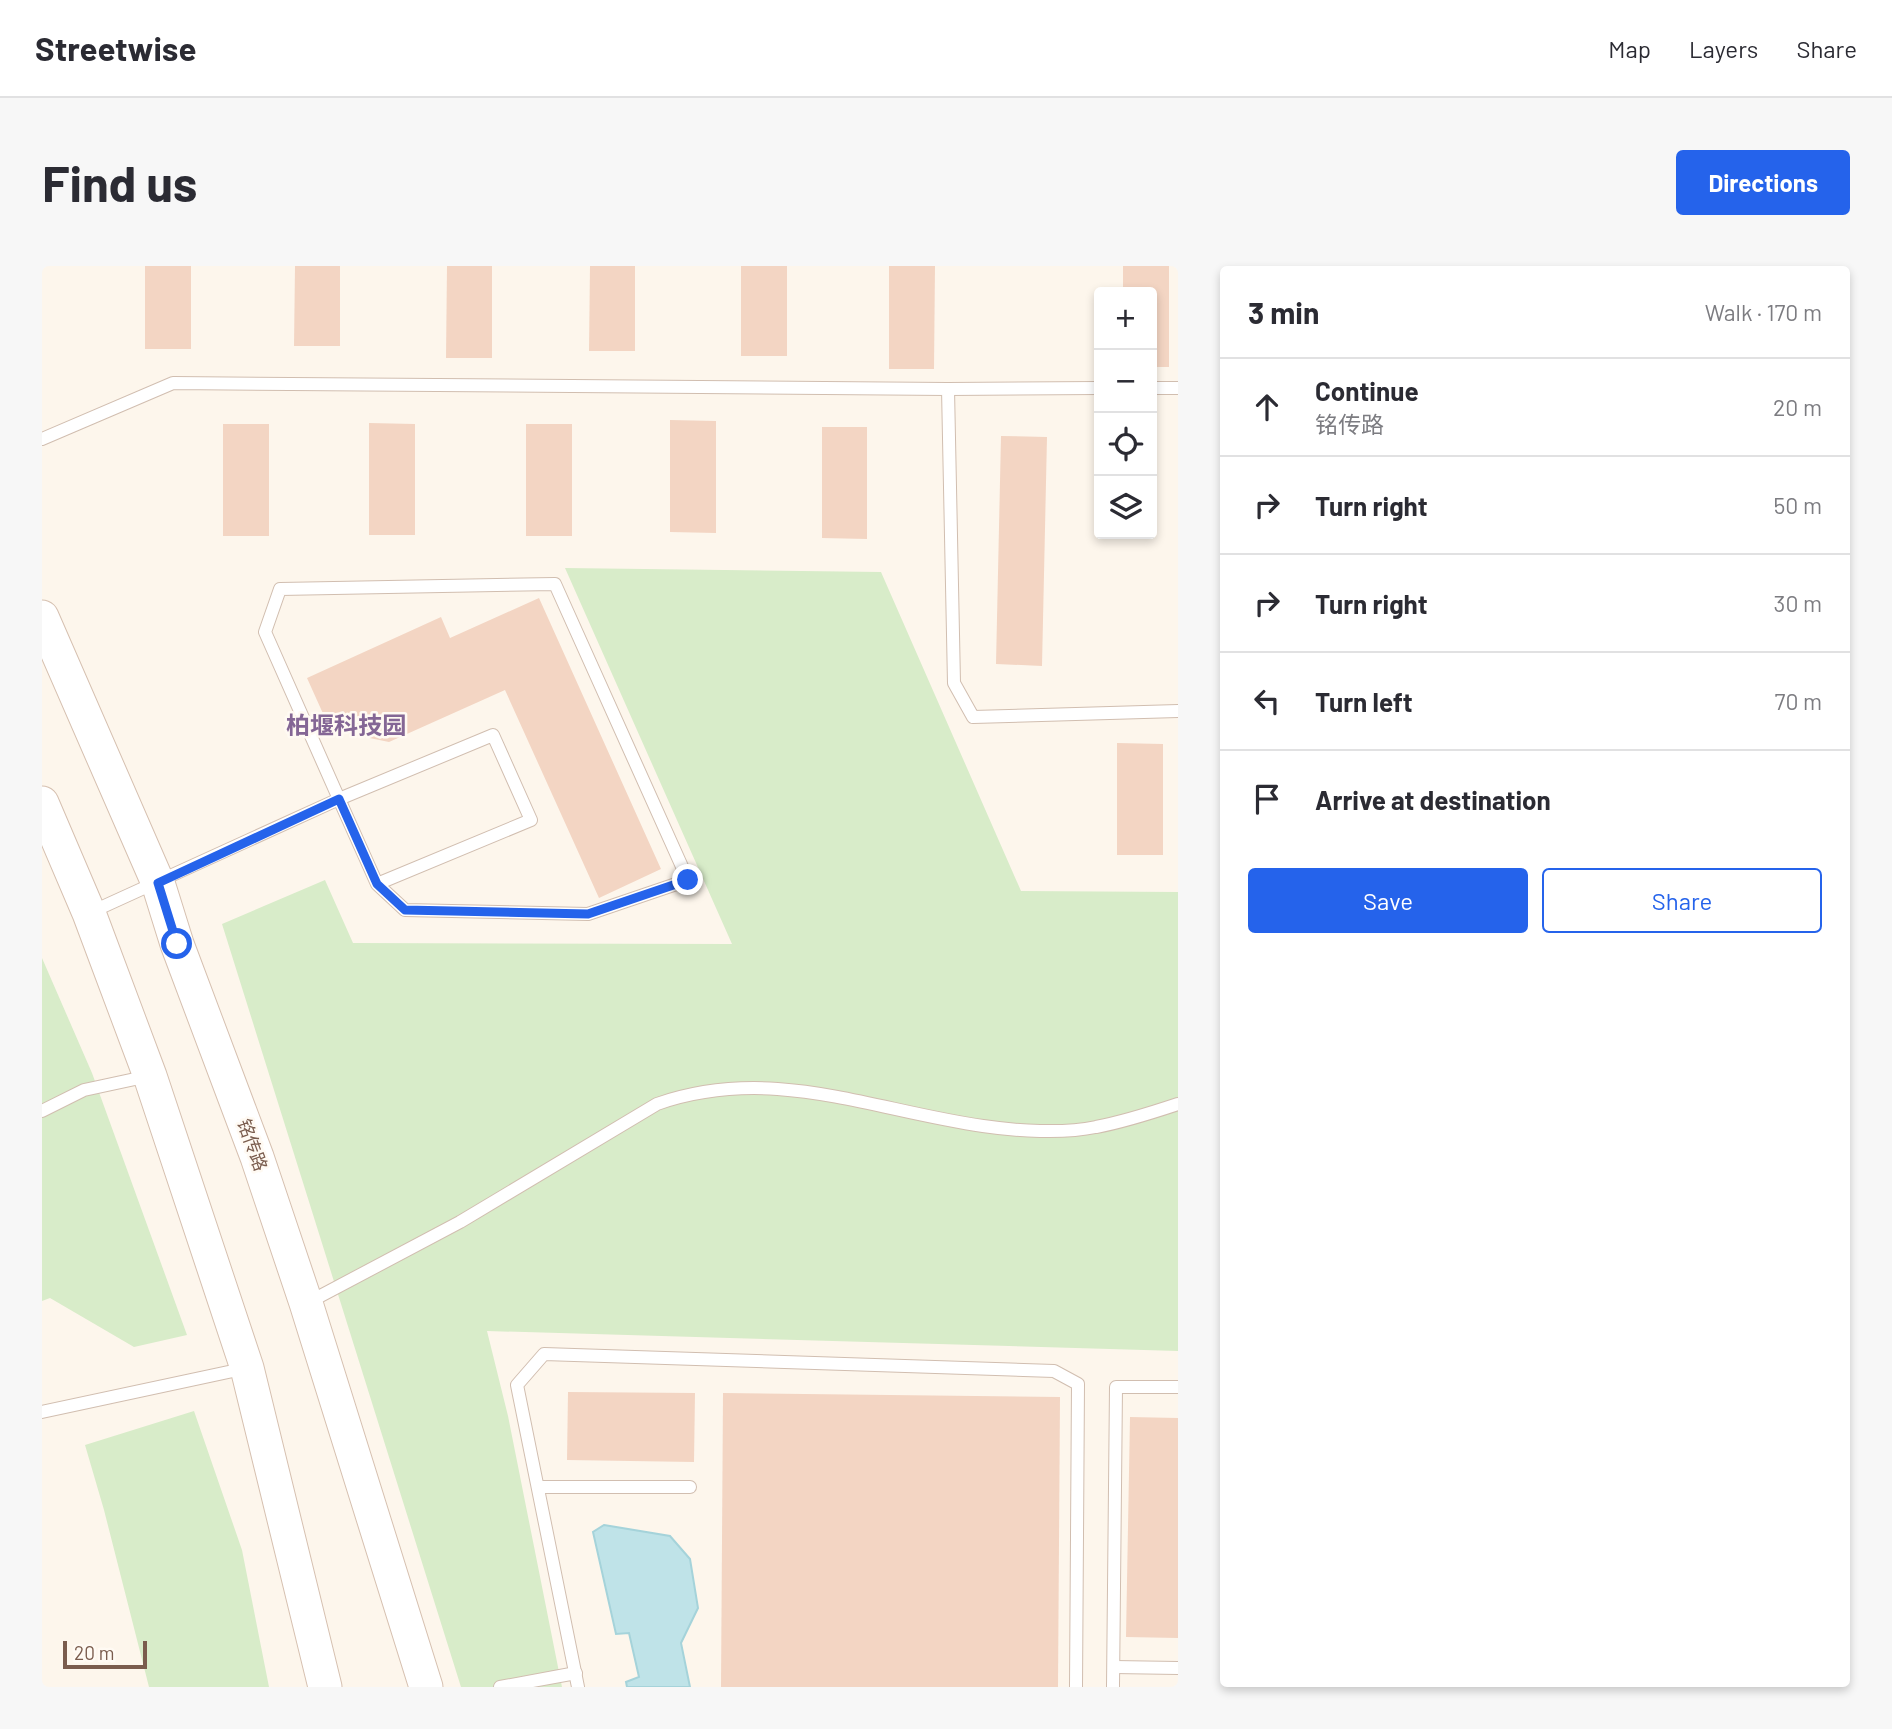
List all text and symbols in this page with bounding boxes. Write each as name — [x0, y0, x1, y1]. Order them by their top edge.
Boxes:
text: Streetwise — [35, 28, 196, 68]
text: Map — [1608, 34, 1651, 63]
text: Layers — [1689, 34, 1758, 63]
text: Share — [1796, 34, 1857, 63]
button: Directions — [1676, 150, 1850, 215]
text: Find us — [42, 153, 197, 212]
map controls — [1094, 287, 1157, 539]
button: + — [1094, 287, 1157, 350]
text: 3 min — [1248, 294, 1319, 330]
text: Walk · 170 m — [1705, 298, 1822, 326]
button: − — [1094, 350, 1157, 413]
text: Continue — [1315, 375, 1419, 406]
icon: ahead — [1248, 388, 1286, 426]
text: 20 m — [1773, 393, 1822, 421]
text: 铭传路 — [1315, 410, 1384, 438]
button: locate — [1094, 413, 1157, 476]
button: layers — [1094, 476, 1157, 539]
icon: right — [1248, 486, 1286, 524]
text: Turn right — [1315, 490, 1428, 521]
text: 50 m — [1774, 491, 1822, 519]
icon: right — [1248, 584, 1286, 622]
text: Turn right — [1315, 588, 1428, 619]
text: 30 m — [1774, 589, 1822, 617]
icon: left — [1248, 682, 1286, 720]
text: Turn left — [1315, 686, 1413, 717]
text: 70 m — [1775, 687, 1822, 715]
district label: 柏堰科技园 — [286, 710, 406, 739]
icon: arrive — [1248, 780, 1286, 818]
text: Arrive at destination — [1315, 784, 1551, 815]
route end — [672, 864, 703, 895]
button: Save — [1248, 868, 1528, 933]
button: Share — [1542, 868, 1822, 933]
route start — [161, 928, 192, 959]
street label: 铭传路 — [233, 1116, 273, 1174]
scale bar — [63, 1638, 147, 1670]
text: 20 m — [74, 1641, 114, 1664]

